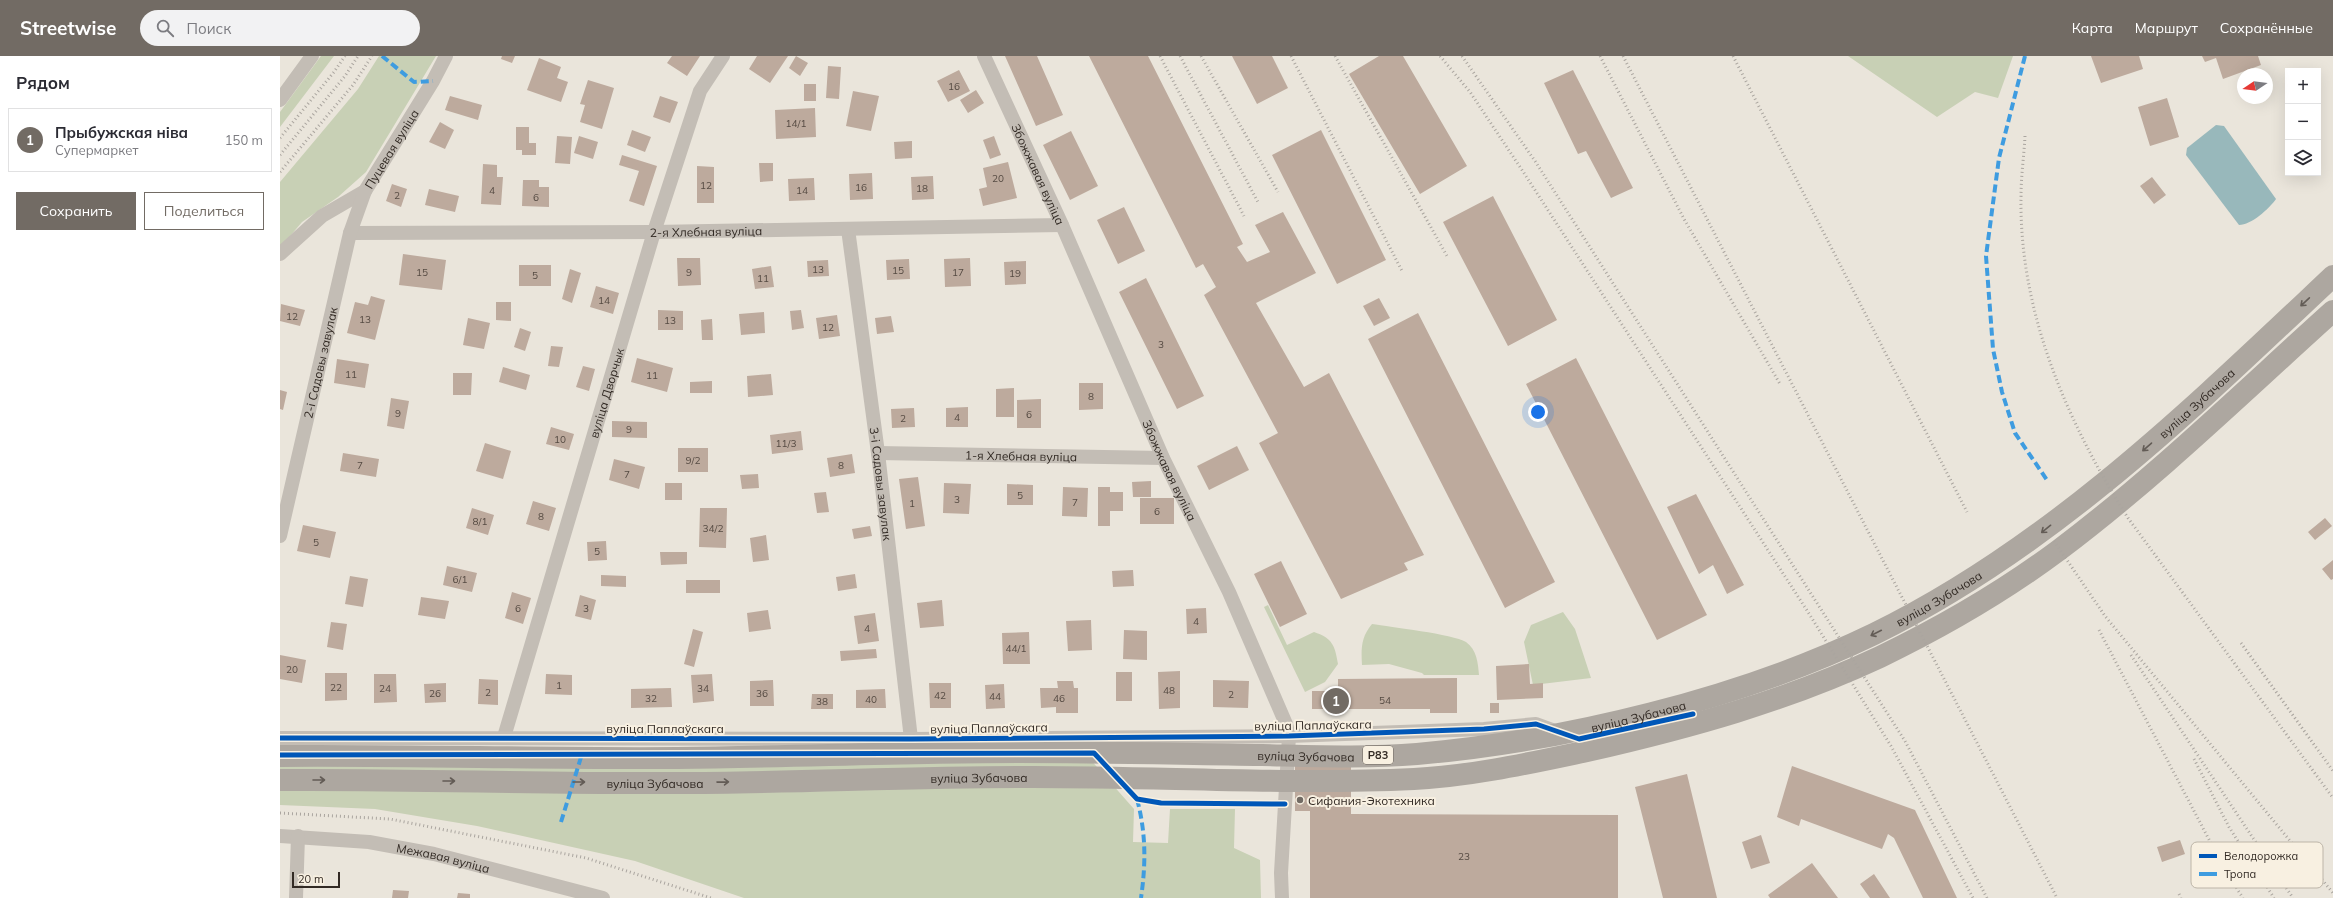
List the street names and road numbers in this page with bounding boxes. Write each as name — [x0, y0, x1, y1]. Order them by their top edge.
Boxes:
street label: Пуцевая вуліца — [361, 106, 421, 191]
street label: Збожжавая вуліца — [1009, 121, 1068, 227]
street label: 2-я Хлебная вуліца — [650, 223, 762, 240]
street label: 2-і Садовы завулак — [300, 305, 340, 420]
street label: вуліца Дворчык — [586, 345, 627, 440]
street label: вуліца Зубачова — [2155, 365, 2238, 441]
street label: Збожжавая вуліца — [1140, 417, 1200, 523]
street label: 3-і Садовы завулак — [867, 426, 896, 542]
street label: 1-я Хлебная вуліца — [965, 447, 1077, 464]
street label: вуліца Зубачова — [1893, 567, 1985, 629]
street label: вуліца Зубачова — [1590, 697, 1688, 735]
street label: вуліца Паплаўскага — [1254, 716, 1372, 734]
street label: вуліца Паплаўскага — [930, 719, 1048, 737]
street label: вуліца Паплаўскага — [606, 721, 724, 736]
road number: Р83 — [1363, 746, 1393, 764]
street label: вуліца Зубачова — [1257, 747, 1355, 764]
street label: вуліца Зубачова — [930, 769, 1028, 785]
street label: вуліца Зубачова — [606, 775, 704, 791]
street label: Межавая вуліца — [395, 840, 491, 876]

